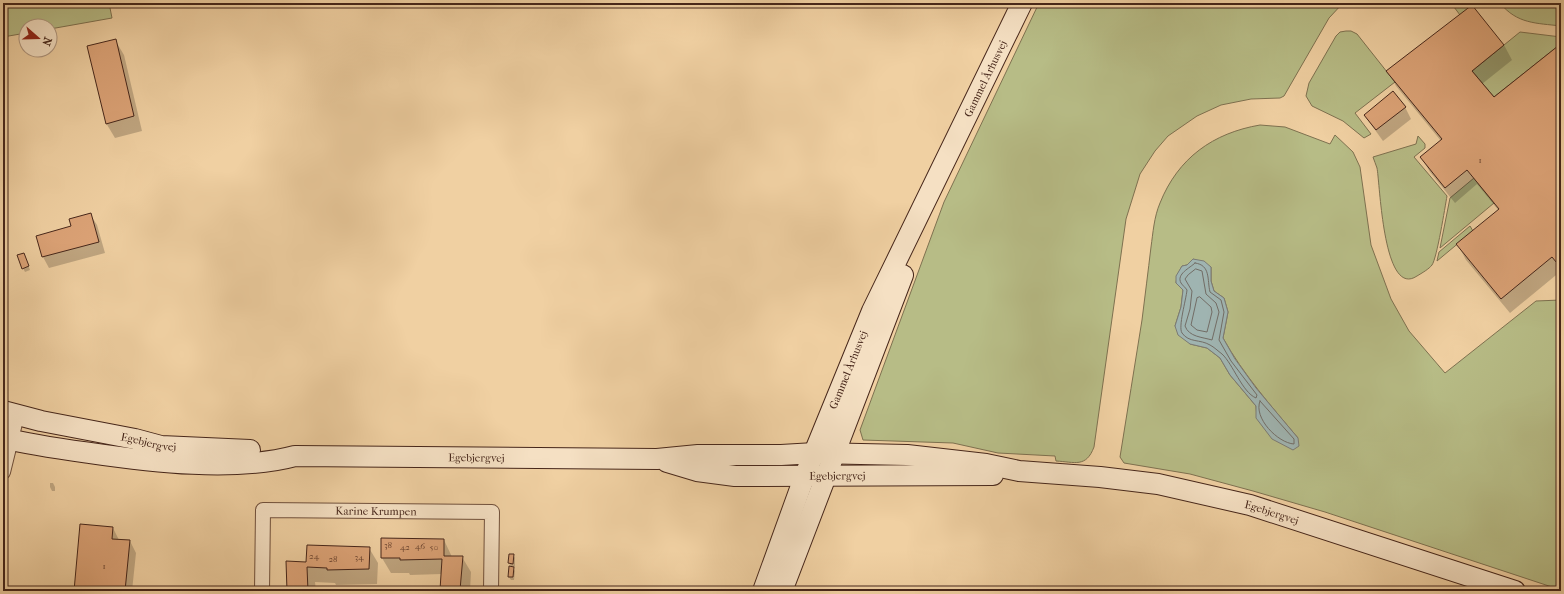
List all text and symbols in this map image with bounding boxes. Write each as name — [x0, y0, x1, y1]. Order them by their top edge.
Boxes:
north arrow — [18, 18, 58, 58]
text: N — [39, 35, 54, 48]
street label: Gammel Århusvej — [961, 38, 1010, 119]
house number: 1 — [1478, 155, 1482, 165]
street label: Gammel Århusvej — [827, 329, 870, 411]
street label: Egebjergvej — [120, 430, 177, 454]
street label: Egebjergvej — [448, 451, 505, 465]
street label: Egebjergvej — [809, 469, 866, 483]
street label: Egebjergvej — [1243, 498, 1301, 527]
street label: Karine Krumpen — [335, 505, 417, 518]
house number: 38 — [384, 540, 393, 550]
house number: 46 — [415, 541, 425, 551]
house number: 42 — [400, 542, 410, 552]
house number: 50 — [430, 542, 438, 552]
house number: 24 — [309, 551, 320, 561]
house number: 34 — [354, 552, 364, 562]
house number: 28 — [328, 554, 338, 564]
house number: 1 — [102, 561, 106, 571]

